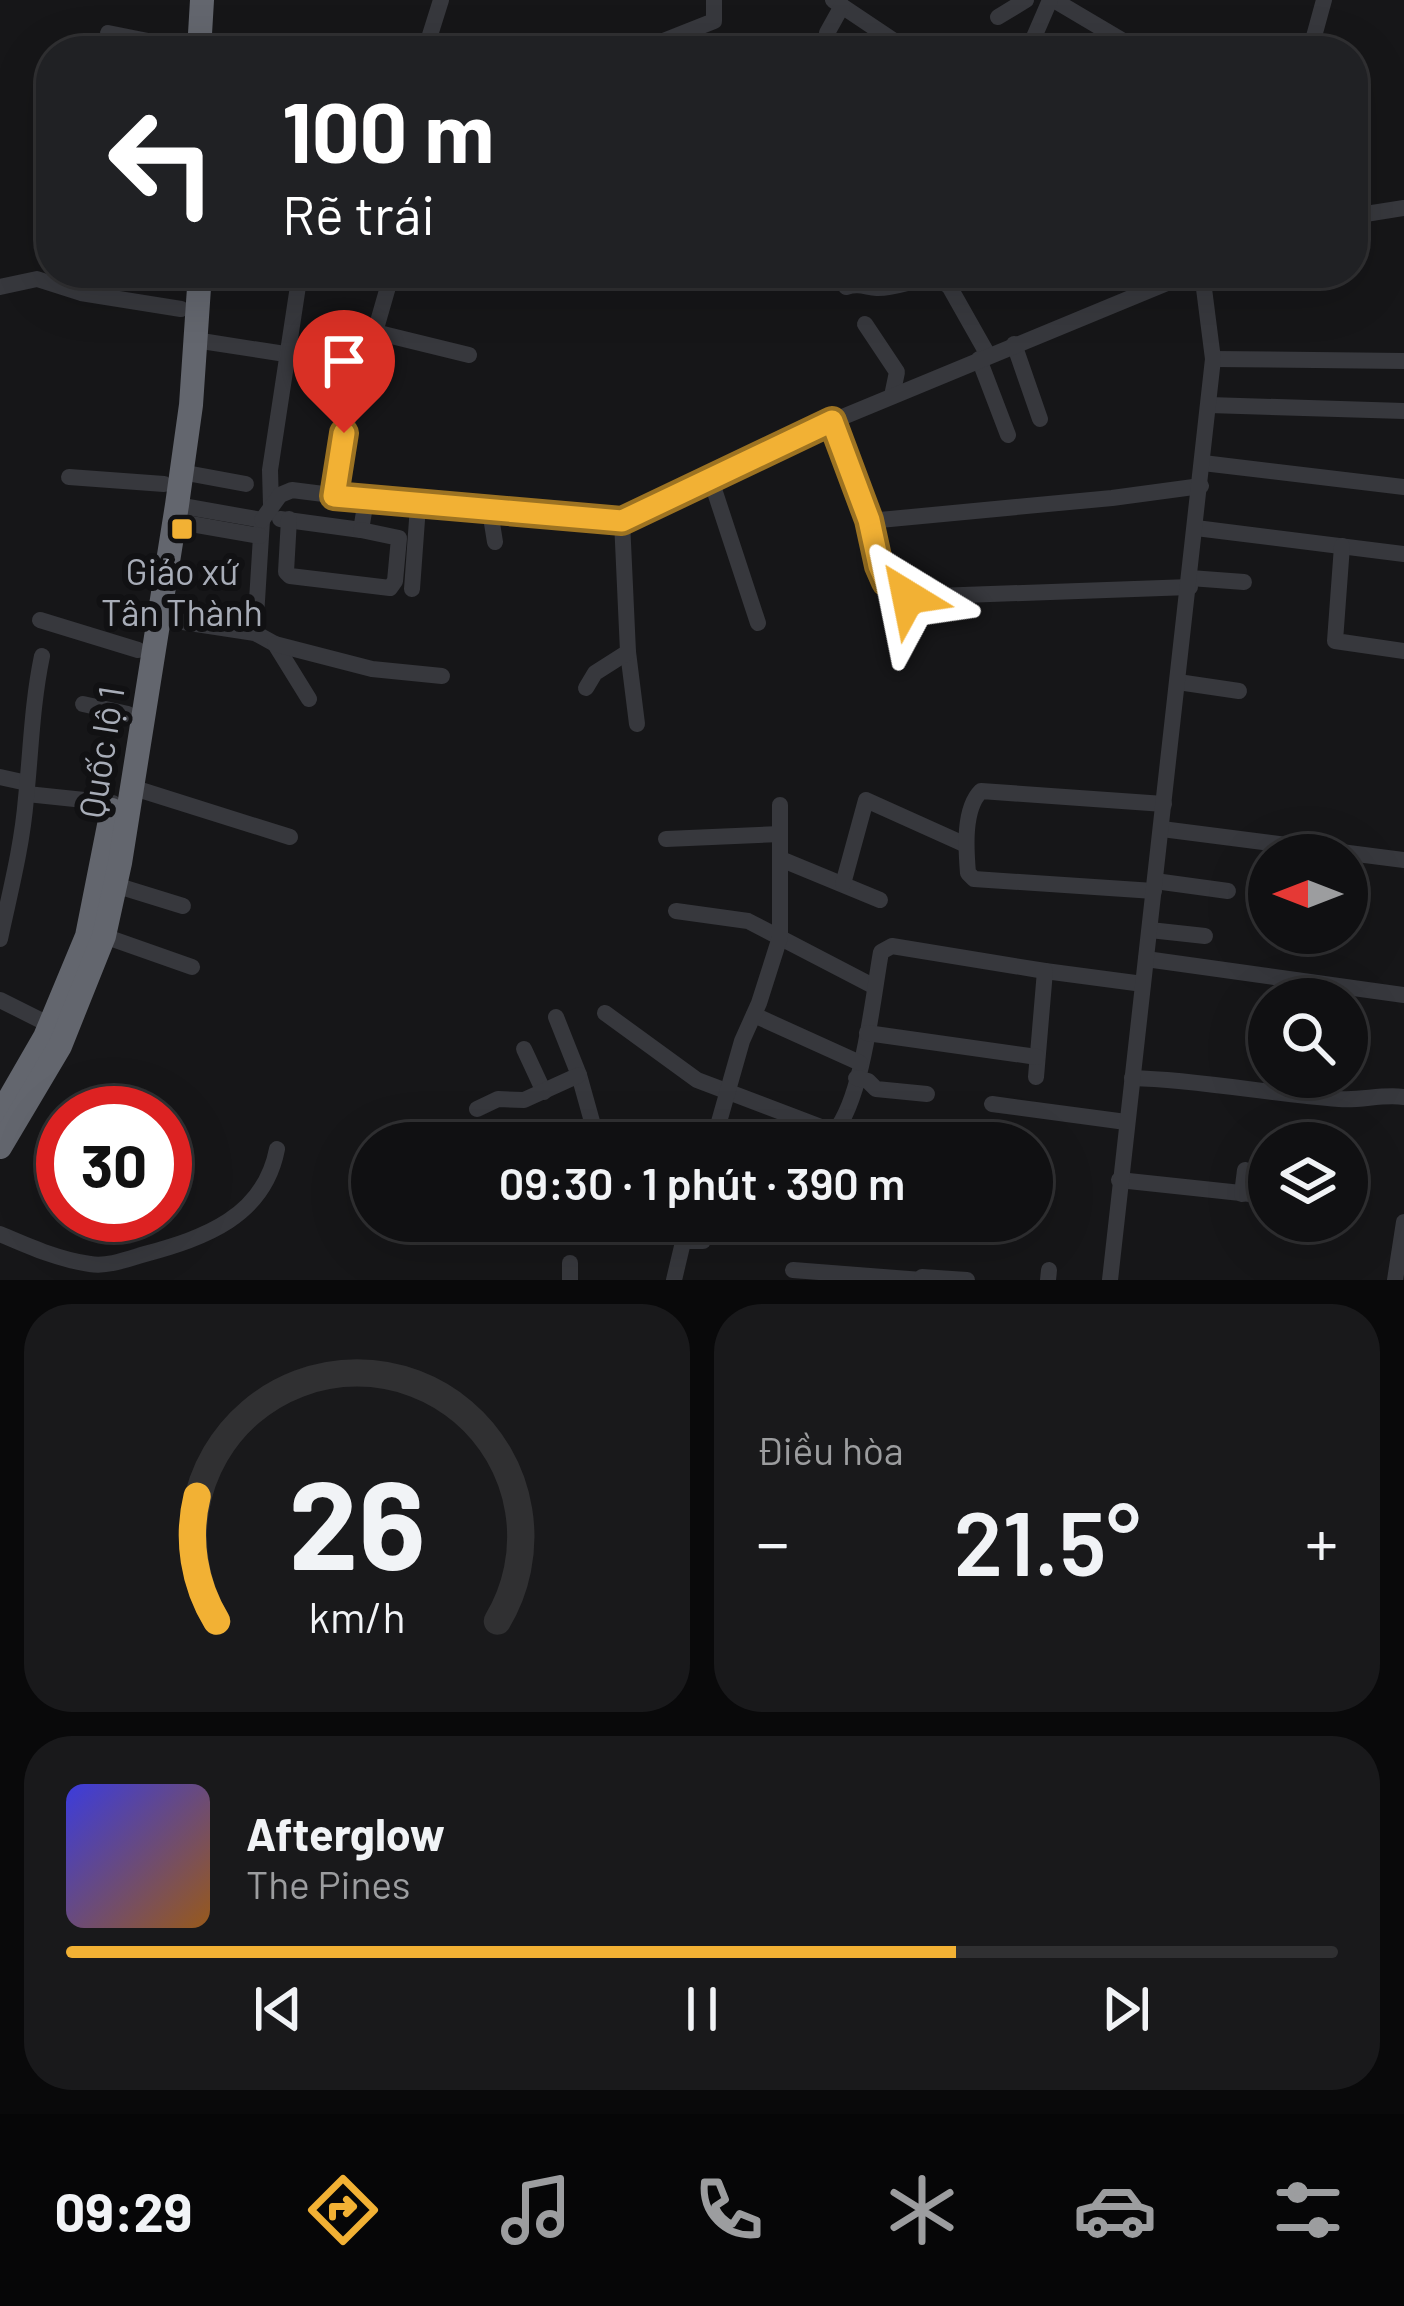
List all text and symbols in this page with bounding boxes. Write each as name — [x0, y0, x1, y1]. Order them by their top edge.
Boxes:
text: 100 m — [282, 79, 494, 180]
icon: left — [84, 84, 240, 240]
text: Rẽ trái — [282, 181, 435, 246]
pin — [293, 310, 395, 433]
icon: arrive — [311, 328, 377, 394]
marker: Giáo xứ Tân Thành — [169, 516, 195, 542]
position arrow — [845, 534, 971, 660]
place label: Giáo xứ Tân Thành — [101, 549, 263, 633]
street label: Quốc lộ 1 — [68, 683, 132, 821]
north arrow — [1248, 834, 1368, 954]
map controls — [1248, 834, 1368, 1242]
button: search — [1248, 978, 1368, 1098]
speed limit sign: 30 — [36, 1086, 192, 1242]
button: layers — [1248, 1122, 1368, 1242]
text: 09:30 · 1 phút · 390 m — [499, 1155, 905, 1209]
text: Điều hòa — [756, 1426, 904, 1473]
text: 26 — [289, 1445, 425, 1595]
text: 21.5° — [954, 1486, 1140, 1594]
text: − — [756, 1501, 789, 1580]
text: + — [1305, 1501, 1338, 1580]
text: km/h — [308, 1590, 406, 1642]
text: Afterglow — [246, 1806, 445, 1860]
text: The Pines — [246, 1860, 411, 1907]
icon: previous — [245, 1976, 311, 2042]
icon: pause — [669, 1976, 735, 2042]
icon: next — [1093, 1976, 1159, 2042]
icon: directions — [301, 2168, 385, 2252]
icon: music — [494, 2168, 578, 2252]
icon: phone — [687, 2168, 771, 2252]
icon: climate — [880, 2168, 964, 2252]
icon: car — [1073, 2168, 1157, 2252]
icon: filters — [1266, 2168, 1350, 2252]
text: 09:29 — [54, 2178, 192, 2243]

